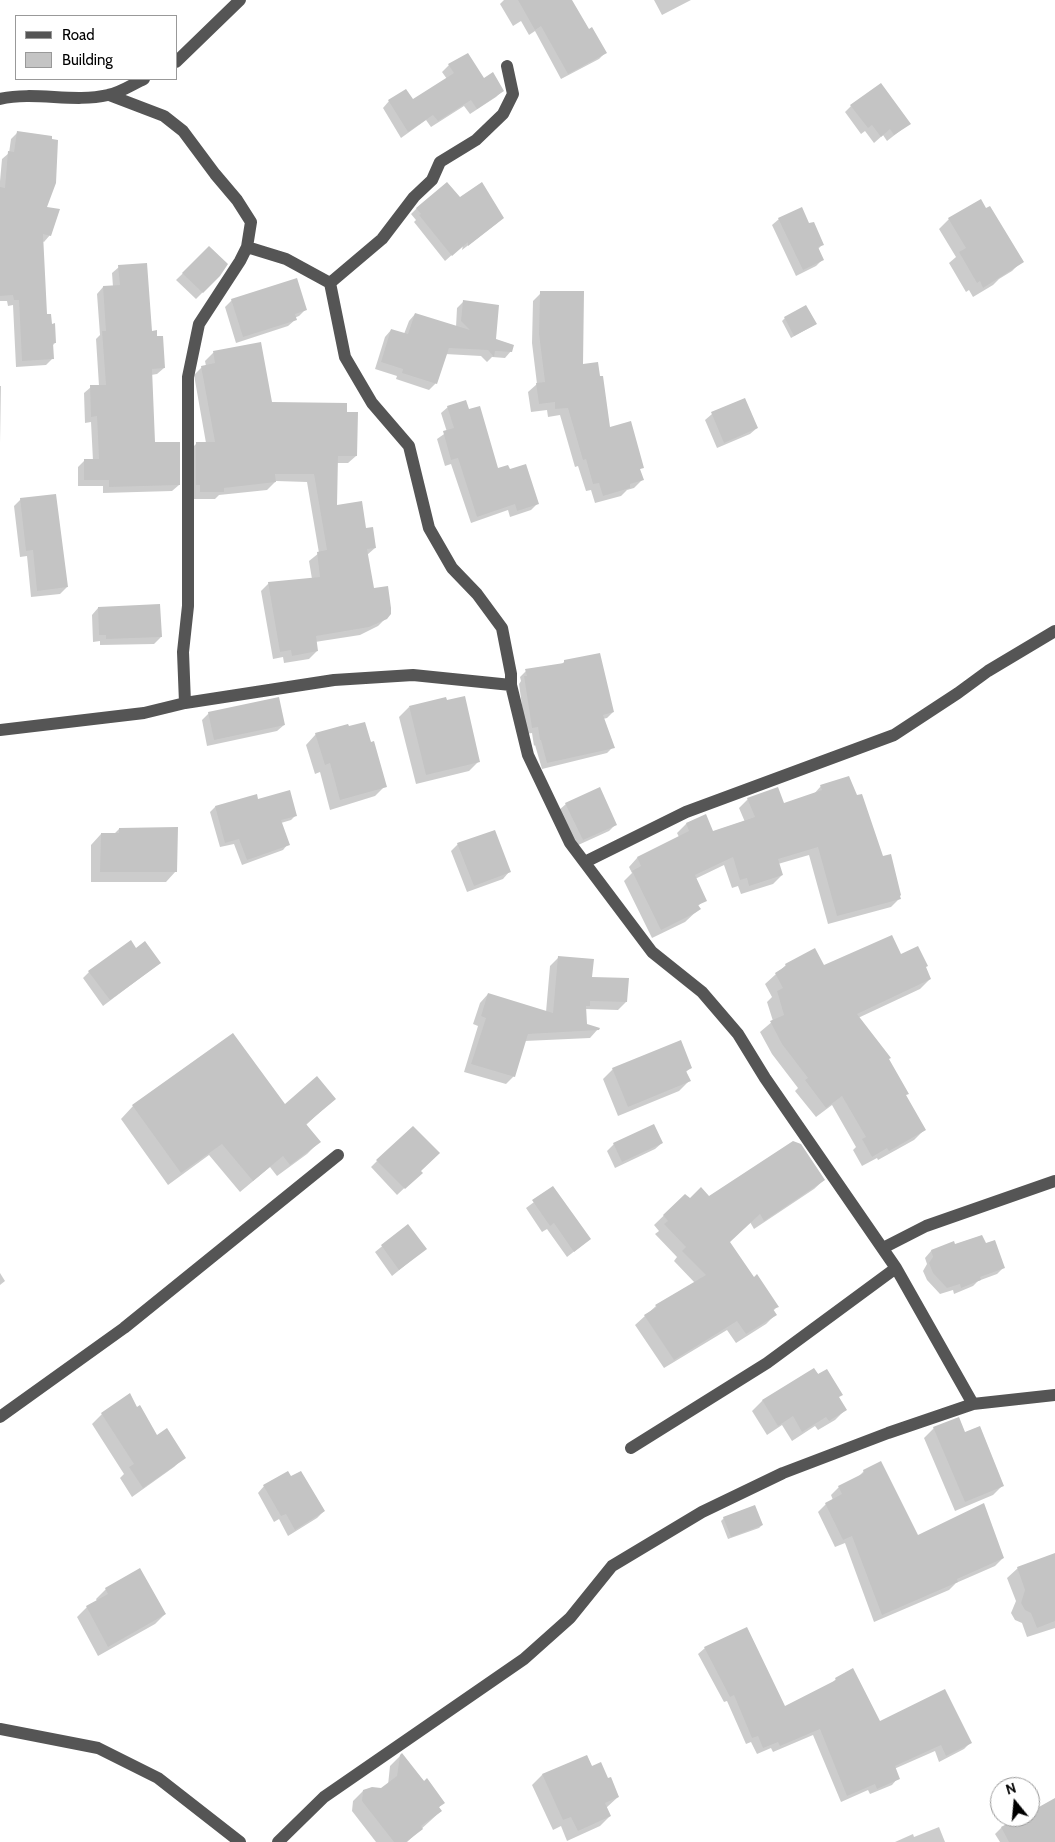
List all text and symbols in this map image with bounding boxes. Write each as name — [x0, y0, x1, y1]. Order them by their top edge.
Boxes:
legend — [15, 15, 178, 80]
text: Road — [62, 26, 95, 44]
text: Building — [62, 51, 113, 69]
north arrow — [990, 1777, 1040, 1827]
text: N — [1004, 1779, 1018, 1799]

